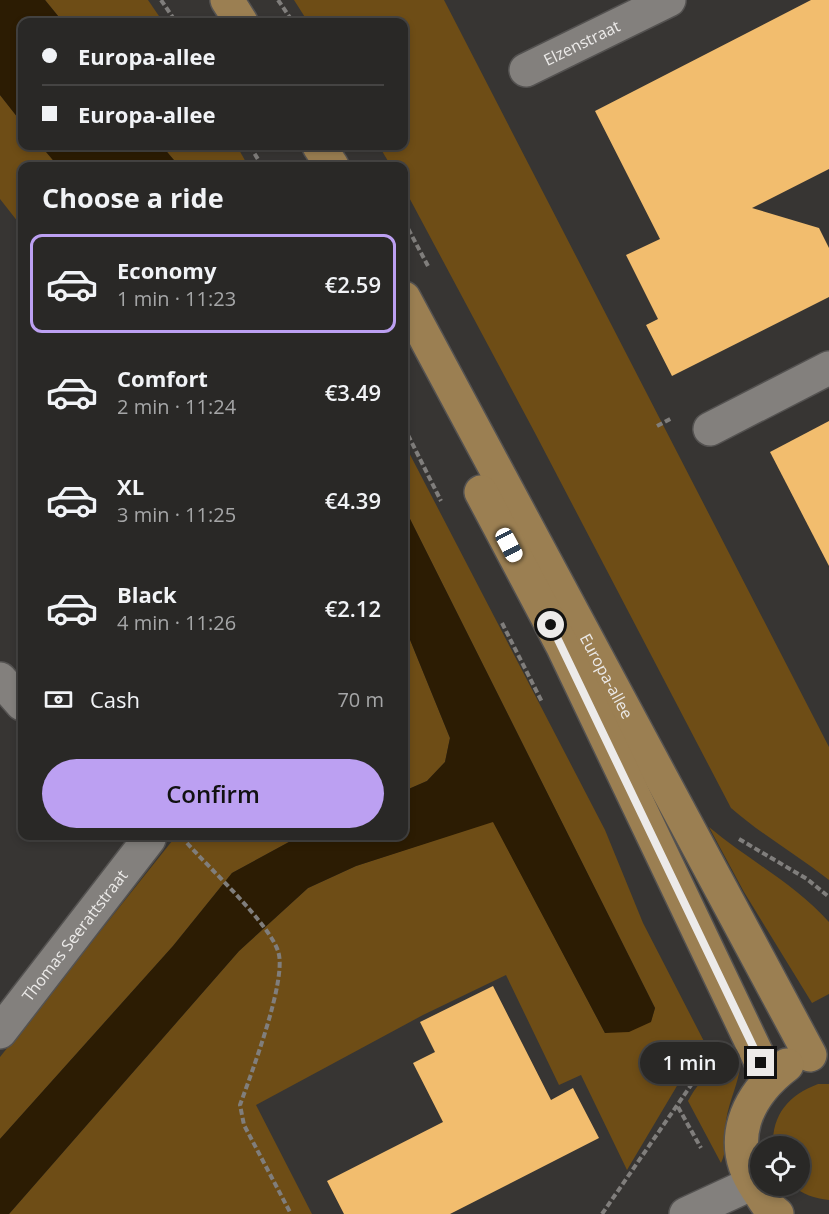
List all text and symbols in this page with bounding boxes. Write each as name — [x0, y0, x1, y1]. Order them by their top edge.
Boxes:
street label: Elzenstraat — [540, 15, 624, 71]
text: Europa-allee — [78, 41, 215, 71]
text: Europa-allee — [78, 99, 215, 129]
text: Choose a ride — [42, 179, 224, 216]
text: Economy — [117, 255, 216, 285]
icon: car — [45, 257, 99, 311]
text: €2.59 — [325, 269, 381, 299]
text: 1 min · 11:23 — [117, 285, 236, 312]
text: Comfort — [117, 363, 208, 393]
icon: car — [45, 365, 99, 419]
text: €3.49 — [325, 377, 381, 407]
text: 2 min · 11:24 — [117, 393, 236, 420]
text: XL — [117, 471, 144, 501]
icon: car — [45, 473, 99, 527]
text: €4.39 — [325, 485, 381, 515]
text: 3 min · 11:25 — [117, 501, 236, 528]
car — [493, 525, 525, 565]
text: Black — [117, 579, 177, 609]
icon: car — [45, 581, 99, 635]
text: €2.12 — [325, 593, 381, 623]
text: 4 min · 11:26 — [117, 609, 236, 636]
route start — [537, 611, 564, 638]
street label: Europa-allee — [575, 630, 639, 723]
icon: cash — [42, 683, 75, 716]
text: Cash — [90, 684, 140, 714]
text: 70 m — [337, 686, 384, 713]
button: Confirm — [42, 759, 384, 828]
street label: Thomas Seerattstraat — [17, 865, 133, 1006]
callout: 1 min — [641, 1042, 740, 1084]
text: 1 min — [663, 1049, 717, 1076]
route end — [747, 1049, 774, 1076]
map controls — [750, 1136, 810, 1196]
button: locate — [750, 1136, 810, 1196]

